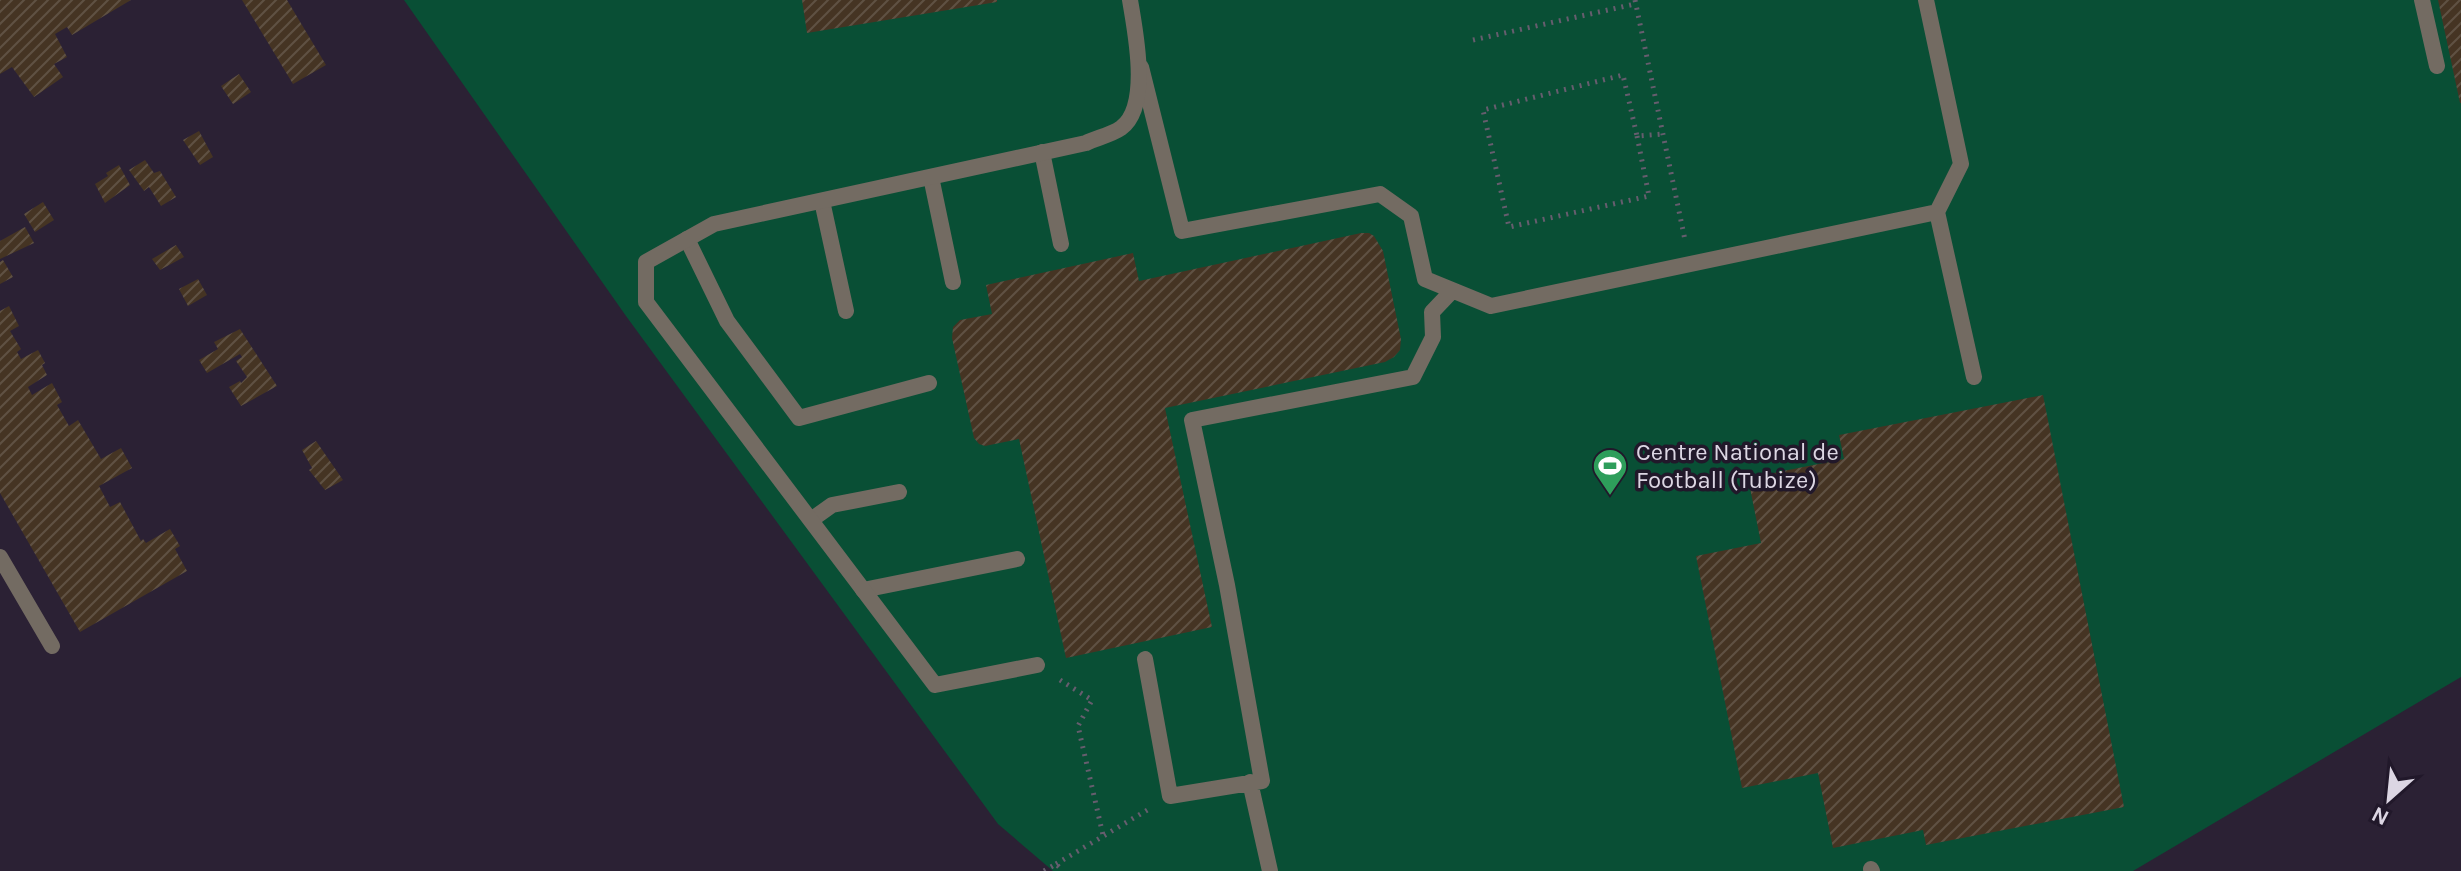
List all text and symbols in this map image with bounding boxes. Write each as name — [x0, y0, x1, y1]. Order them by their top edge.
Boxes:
place label: Centre National de Football (Tubize) — [1636, 438, 1839, 494]
sports icon: Centre National de Football (Tubize) — [1591, 447, 1629, 497]
north arrow — [2349, 759, 2429, 839]
text: N — [2367, 801, 2393, 831]

